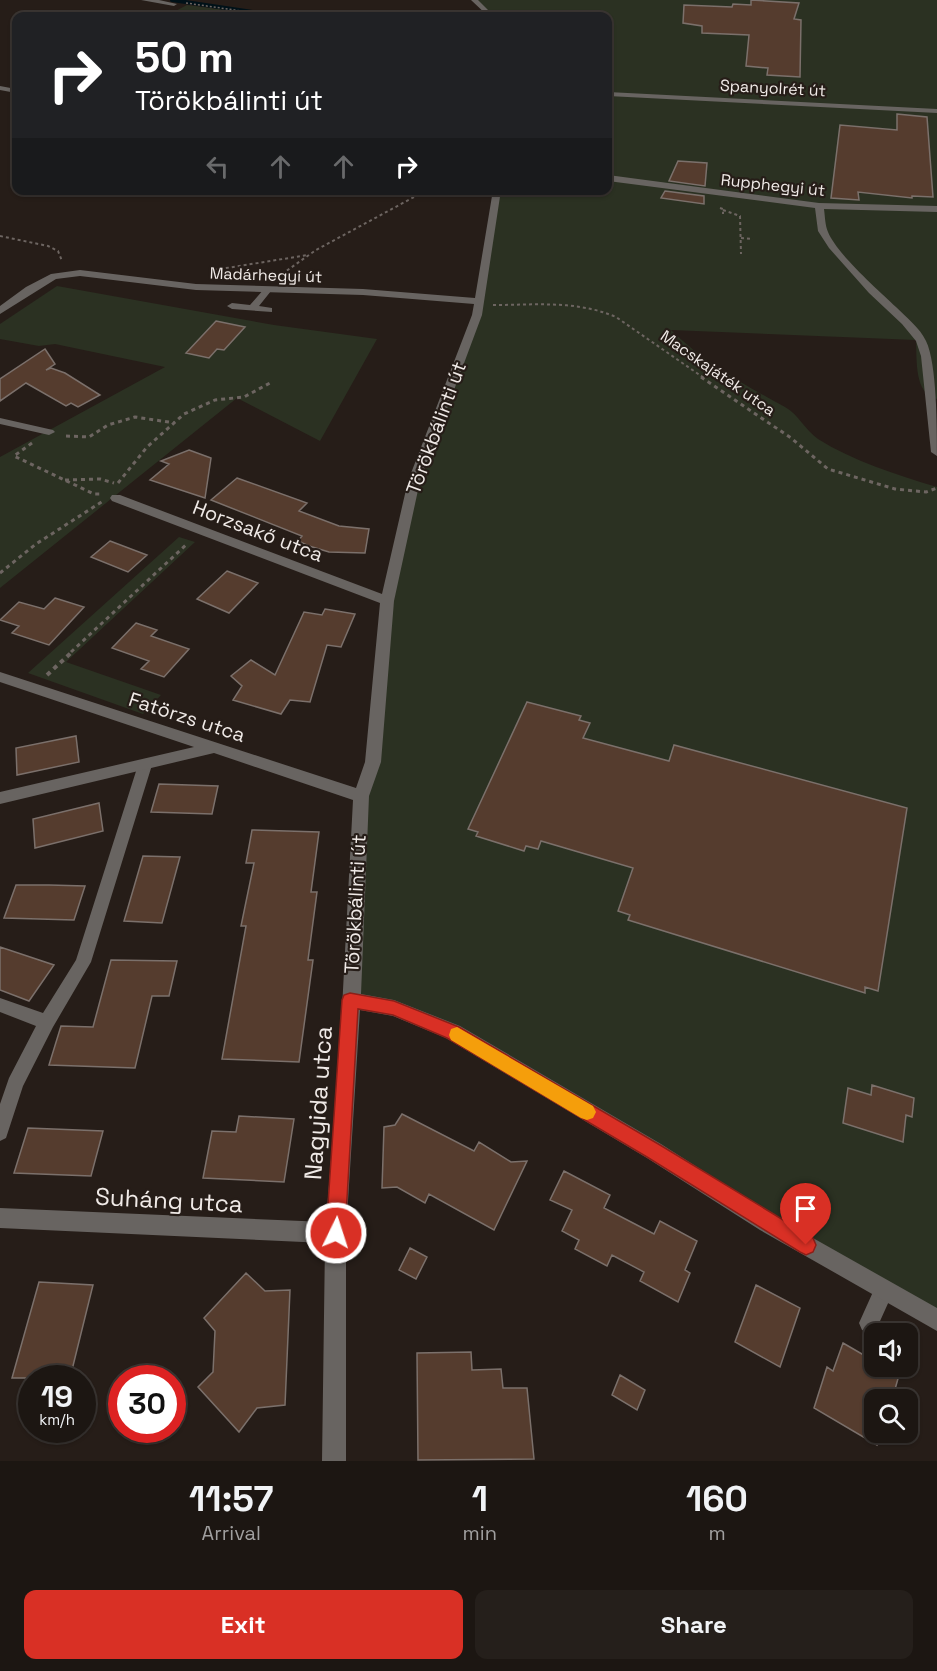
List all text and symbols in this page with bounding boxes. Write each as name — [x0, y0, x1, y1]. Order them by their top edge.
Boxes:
text: 50 m — [135, 31, 234, 84]
icon: right — [36, 36, 114, 114]
street label: Spanyolrét út — [719, 75, 827, 101]
text: Törökbálinti út — [135, 83, 323, 118]
icon: left — [201, 150, 234, 183]
icon: ahead — [264, 150, 297, 183]
icon: ahead — [327, 150, 360, 183]
icon: right — [390, 150, 423, 183]
street label: Rupphegyi út — [720, 169, 826, 201]
street label: Madárhegyi út — [209, 263, 323, 287]
street label: Macskajáték utca — [656, 325, 780, 421]
street label: Törökbálinti út — [400, 358, 472, 498]
street label: Horzsakő utca — [189, 494, 327, 568]
street label: Fatörzs utca — [125, 686, 249, 748]
street label: Törökbálinti út — [338, 834, 372, 974]
street label: Nagyida utca — [297, 1025, 339, 1181]
street label: Suháng utca — [94, 1181, 244, 1219]
pin — [780, 1183, 831, 1245]
icon: arrive — [789, 1192, 822, 1225]
position arrow — [304, 1201, 368, 1265]
map controls — [864, 1323, 918, 1443]
button: sound — [864, 1323, 918, 1377]
speed limit sign: 30 — [108, 1365, 186, 1443]
text: 19 — [41, 1377, 73, 1416]
button: search — [864, 1389, 918, 1443]
text: km/h — [39, 1410, 75, 1429]
text: 11:57 — [189, 1476, 273, 1522]
text: 1 — [472, 1476, 488, 1522]
text: 160 — [686, 1476, 748, 1522]
text: Arrival — [202, 1520, 261, 1546]
text: min — [463, 1520, 497, 1546]
text: m — [708, 1520, 726, 1546]
button: Exit — [24, 1590, 463, 1659]
button: Share — [475, 1590, 913, 1659]

